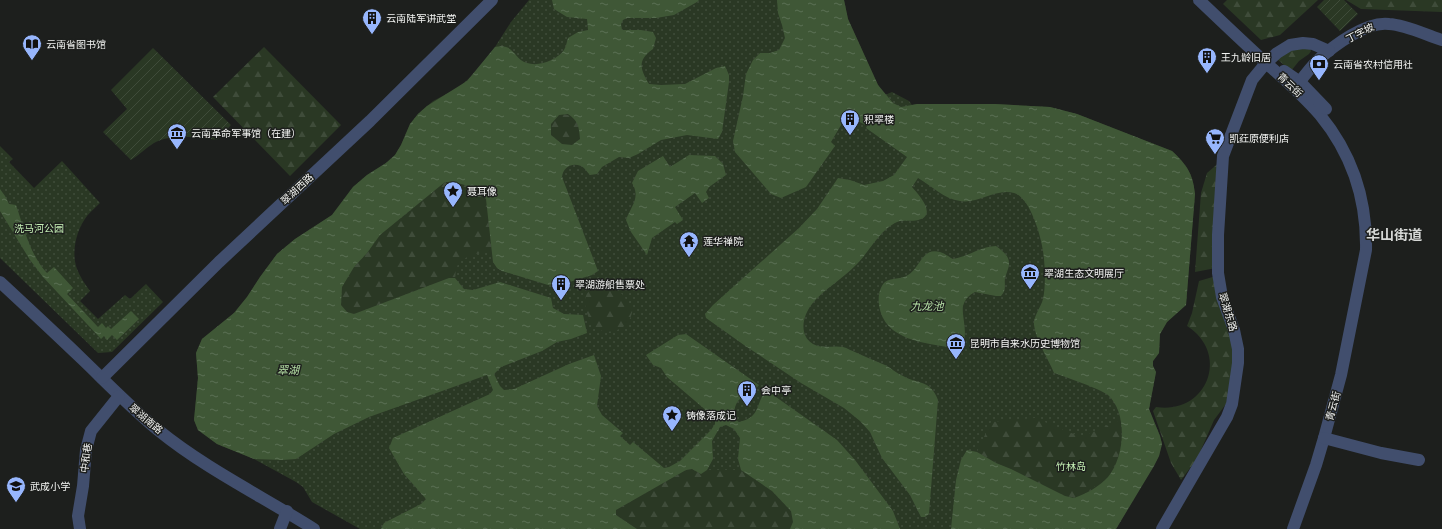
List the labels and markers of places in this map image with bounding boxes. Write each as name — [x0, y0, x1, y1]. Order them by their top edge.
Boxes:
building icon: 云南陆军讲武堂 — [361, 7, 383, 35]
place label: 云南陆军讲武堂 — [386, 12, 456, 25]
library icon: 云南省图书馆 — [21, 33, 43, 61]
place label: 云南省图书馆 — [46, 38, 106, 51]
building icon: 王九龄旧居 — [1196, 46, 1218, 74]
place label: 王九龄旧居 — [1221, 51, 1271, 64]
bank icon: 云南省农村信用社 — [1308, 53, 1330, 81]
place label: 云南省农村信用社 — [1333, 58, 1413, 71]
building icon: 积翠楼 — [839, 108, 861, 136]
place label: 积翠楼 — [864, 113, 894, 126]
museum icon: 云南革命军事馆（在建） — [166, 122, 188, 150]
place label: 云南革命军事馆（在建） — [191, 127, 301, 140]
supermarket icon: 凯荭原便利店 — [1204, 127, 1226, 155]
place label: 凯荭原便利店 — [1229, 132, 1289, 145]
place icon: 聂耳像 — [442, 180, 464, 208]
place label: 聂耳像 — [467, 185, 497, 198]
temple icon: 莲华禅院 — [678, 230, 700, 258]
place label: 莲华禅院 — [703, 235, 743, 248]
museum icon: 翠湖生态文明展厅 — [1019, 262, 1041, 290]
place label: 翠湖生态文明展厅 — [1044, 267, 1124, 280]
building icon: 翠湖游船售票处 — [550, 273, 572, 301]
place label: 翠湖游船售票处 — [575, 278, 645, 291]
museum icon: 昆明市自来水历史博物馆 — [945, 332, 967, 360]
place label: 昆明市自来水历史博物馆 — [970, 337, 1080, 350]
building icon: 会中亭 — [736, 379, 758, 407]
place label: 会中亭 — [761, 384, 791, 397]
place icon: 铸像落成记 — [661, 404, 683, 432]
place label: 铸像落成记 — [686, 409, 736, 422]
school or university icon: 武成小学 — [5, 475, 27, 503]
place label: 武成小学 — [30, 480, 70, 493]

